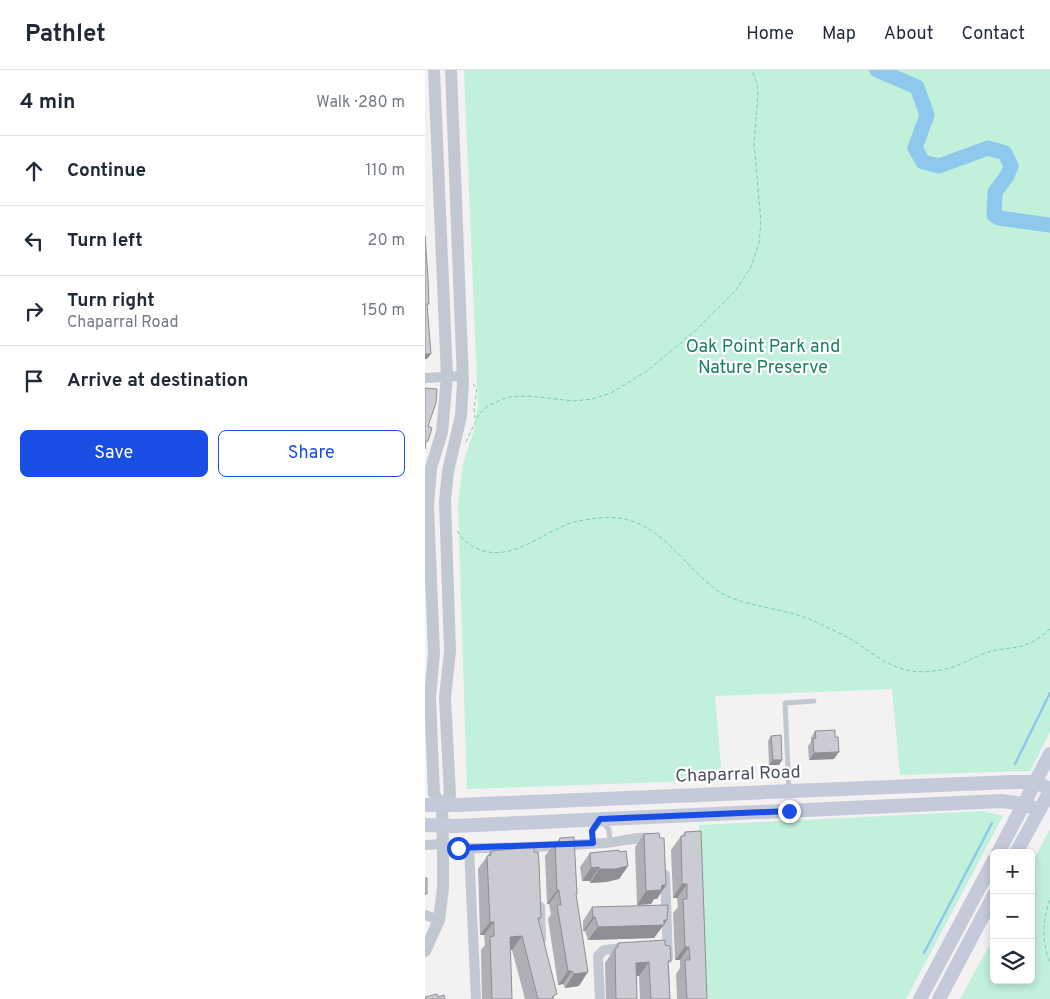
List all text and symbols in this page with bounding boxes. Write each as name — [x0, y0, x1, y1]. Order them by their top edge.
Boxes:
text: Pathlet — [25, 20, 106, 50]
text: Home — [746, 23, 794, 46]
text: Map — [822, 23, 856, 46]
text: About — [884, 23, 933, 46]
text: Contact — [961, 23, 1025, 46]
text: 4 min — [20, 89, 76, 116]
text: Walk · 280 m — [316, 93, 405, 113]
icon: ahead — [20, 157, 48, 185]
text: Continue — [67, 159, 146, 183]
text: 110 m — [365, 161, 405, 181]
icon: left — [20, 227, 48, 255]
text: Turn left — [67, 229, 143, 253]
text: 20 m — [368, 231, 405, 251]
text: Turn right — [67, 289, 155, 313]
icon: right — [20, 297, 48, 325]
text: 150 m — [362, 301, 405, 321]
text: Chaparral Road — [67, 313, 178, 333]
park label: Oak Point Park and Nature Preserve — [686, 336, 840, 380]
icon: arrive — [20, 367, 48, 395]
text: Arrive at destination — [67, 369, 248, 393]
button: Save — [20, 430, 208, 477]
button: Share — [218, 430, 405, 477]
street label: Chaparral Road — [675, 761, 801, 789]
route end — [778, 800, 801, 823]
route start — [447, 837, 470, 860]
map controls — [990, 849, 1035, 984]
button: + — [990, 849, 1035, 894]
button: − — [990, 894, 1035, 939]
button: layers — [990, 939, 1035, 984]

